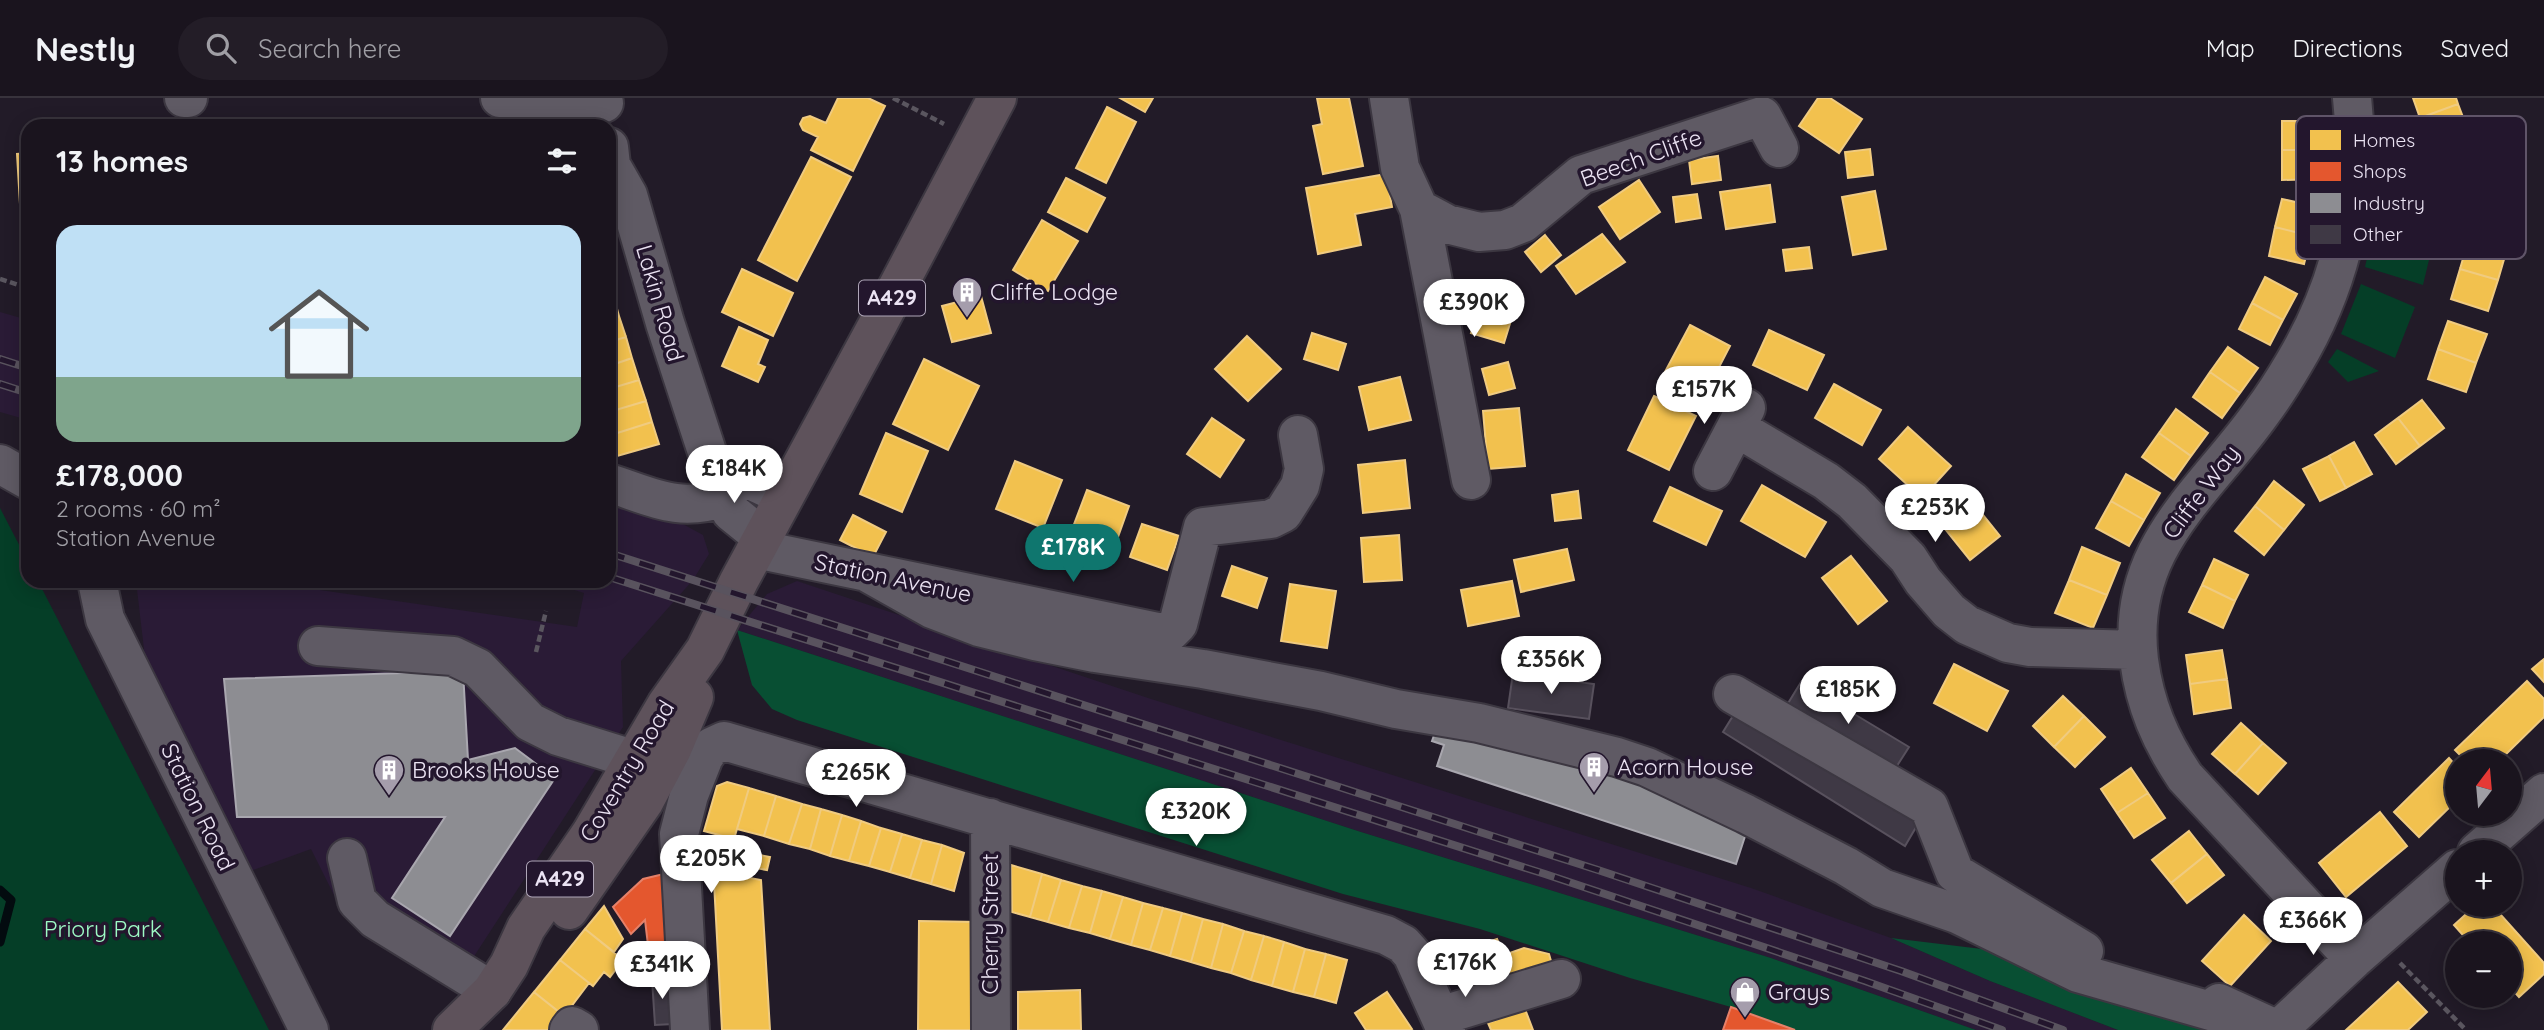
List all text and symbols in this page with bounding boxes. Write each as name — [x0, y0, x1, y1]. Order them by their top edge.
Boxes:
search box — [178, 17, 668, 80]
text: Nestly — [35, 28, 136, 69]
icon: search — [202, 29, 240, 67]
text: Search here — [258, 32, 401, 65]
text: Map — [2206, 33, 2255, 63]
text: Directions — [2293, 33, 2403, 63]
text: Saved — [2441, 33, 2509, 63]
legend — [2296, 116, 2526, 259]
street label: Beech Cliffe — [1576, 122, 1705, 193]
text: Homes — [2353, 128, 2415, 152]
text: 13 homes — [56, 142, 188, 180]
icon: filters — [543, 142, 581, 180]
text: Shops — [2353, 159, 2406, 183]
text: Industry — [2353, 191, 2425, 215]
text: Other — [2353, 222, 2404, 246]
street label: Lakin Road — [630, 241, 691, 365]
icon: home — [256, 271, 382, 397]
building icon: Cliffe Lodge — [950, 275, 984, 319]
place label: Cliffe Lodge — [990, 277, 1118, 306]
road number: A429 — [859, 280, 925, 316]
pin: £390K — [1425, 280, 1523, 339]
text: £390K — [1440, 287, 1508, 316]
pin: £157K — [1655, 366, 1753, 426]
text: £157K — [1672, 374, 1736, 403]
street label: Cliffe Way — [2156, 439, 2245, 544]
pin: £184K — [685, 446, 783, 505]
text: £184K — [702, 453, 766, 482]
text: £178,000 — [56, 456, 183, 494]
pin: £253K — [1886, 484, 1984, 544]
text: £253K — [1901, 492, 1969, 521]
text: 2 rooms · 60 m² — [56, 494, 221, 523]
text: Station Avenue — [56, 523, 216, 552]
pin: £178K — [1024, 524, 1122, 584]
text: £178K — [1041, 532, 1105, 561]
street label: Station Avenue — [812, 547, 974, 608]
pin: £356K — [1502, 636, 1600, 696]
text: £356K — [1517, 644, 1585, 673]
pin: £185K — [1799, 666, 1897, 726]
text: £185K — [1816, 674, 1880, 703]
street label: Coventry Road — [573, 695, 680, 847]
street label: Station Road — [155, 738, 242, 875]
north arrow — [2445, 749, 2522, 826]
map controls — [2445, 749, 2522, 1008]
pin: £265K — [807, 750, 905, 809]
building icon: Acorn House — [1577, 750, 1611, 794]
place label: Acorn House — [1617, 752, 1753, 781]
building icon: Brooks House — [372, 753, 406, 797]
place label: Brooks House — [412, 755, 560, 784]
text: £265K — [822, 757, 890, 786]
pin: £320K — [1147, 788, 1245, 848]
text: £320K — [1162, 796, 1230, 825]
pin: £205K — [662, 836, 760, 895]
button: + — [2445, 840, 2522, 917]
text: £205K — [676, 843, 746, 872]
street label: Cherry Street — [975, 853, 1004, 995]
road number: A429 — [527, 862, 593, 896]
pin: £366K — [2264, 898, 2362, 957]
text: £366K — [2279, 905, 2347, 934]
park label: Priory Park — [44, 914, 162, 943]
button: − — [2445, 931, 2522, 1008]
pin: £176K — [1416, 940, 1514, 999]
pin: £341K — [613, 942, 711, 1001]
text: £176K — [1433, 947, 1497, 976]
text: £341K — [630, 949, 694, 978]
shop icon: Grays — [1728, 975, 1762, 1019]
place label: Grays — [1768, 977, 1830, 1006]

